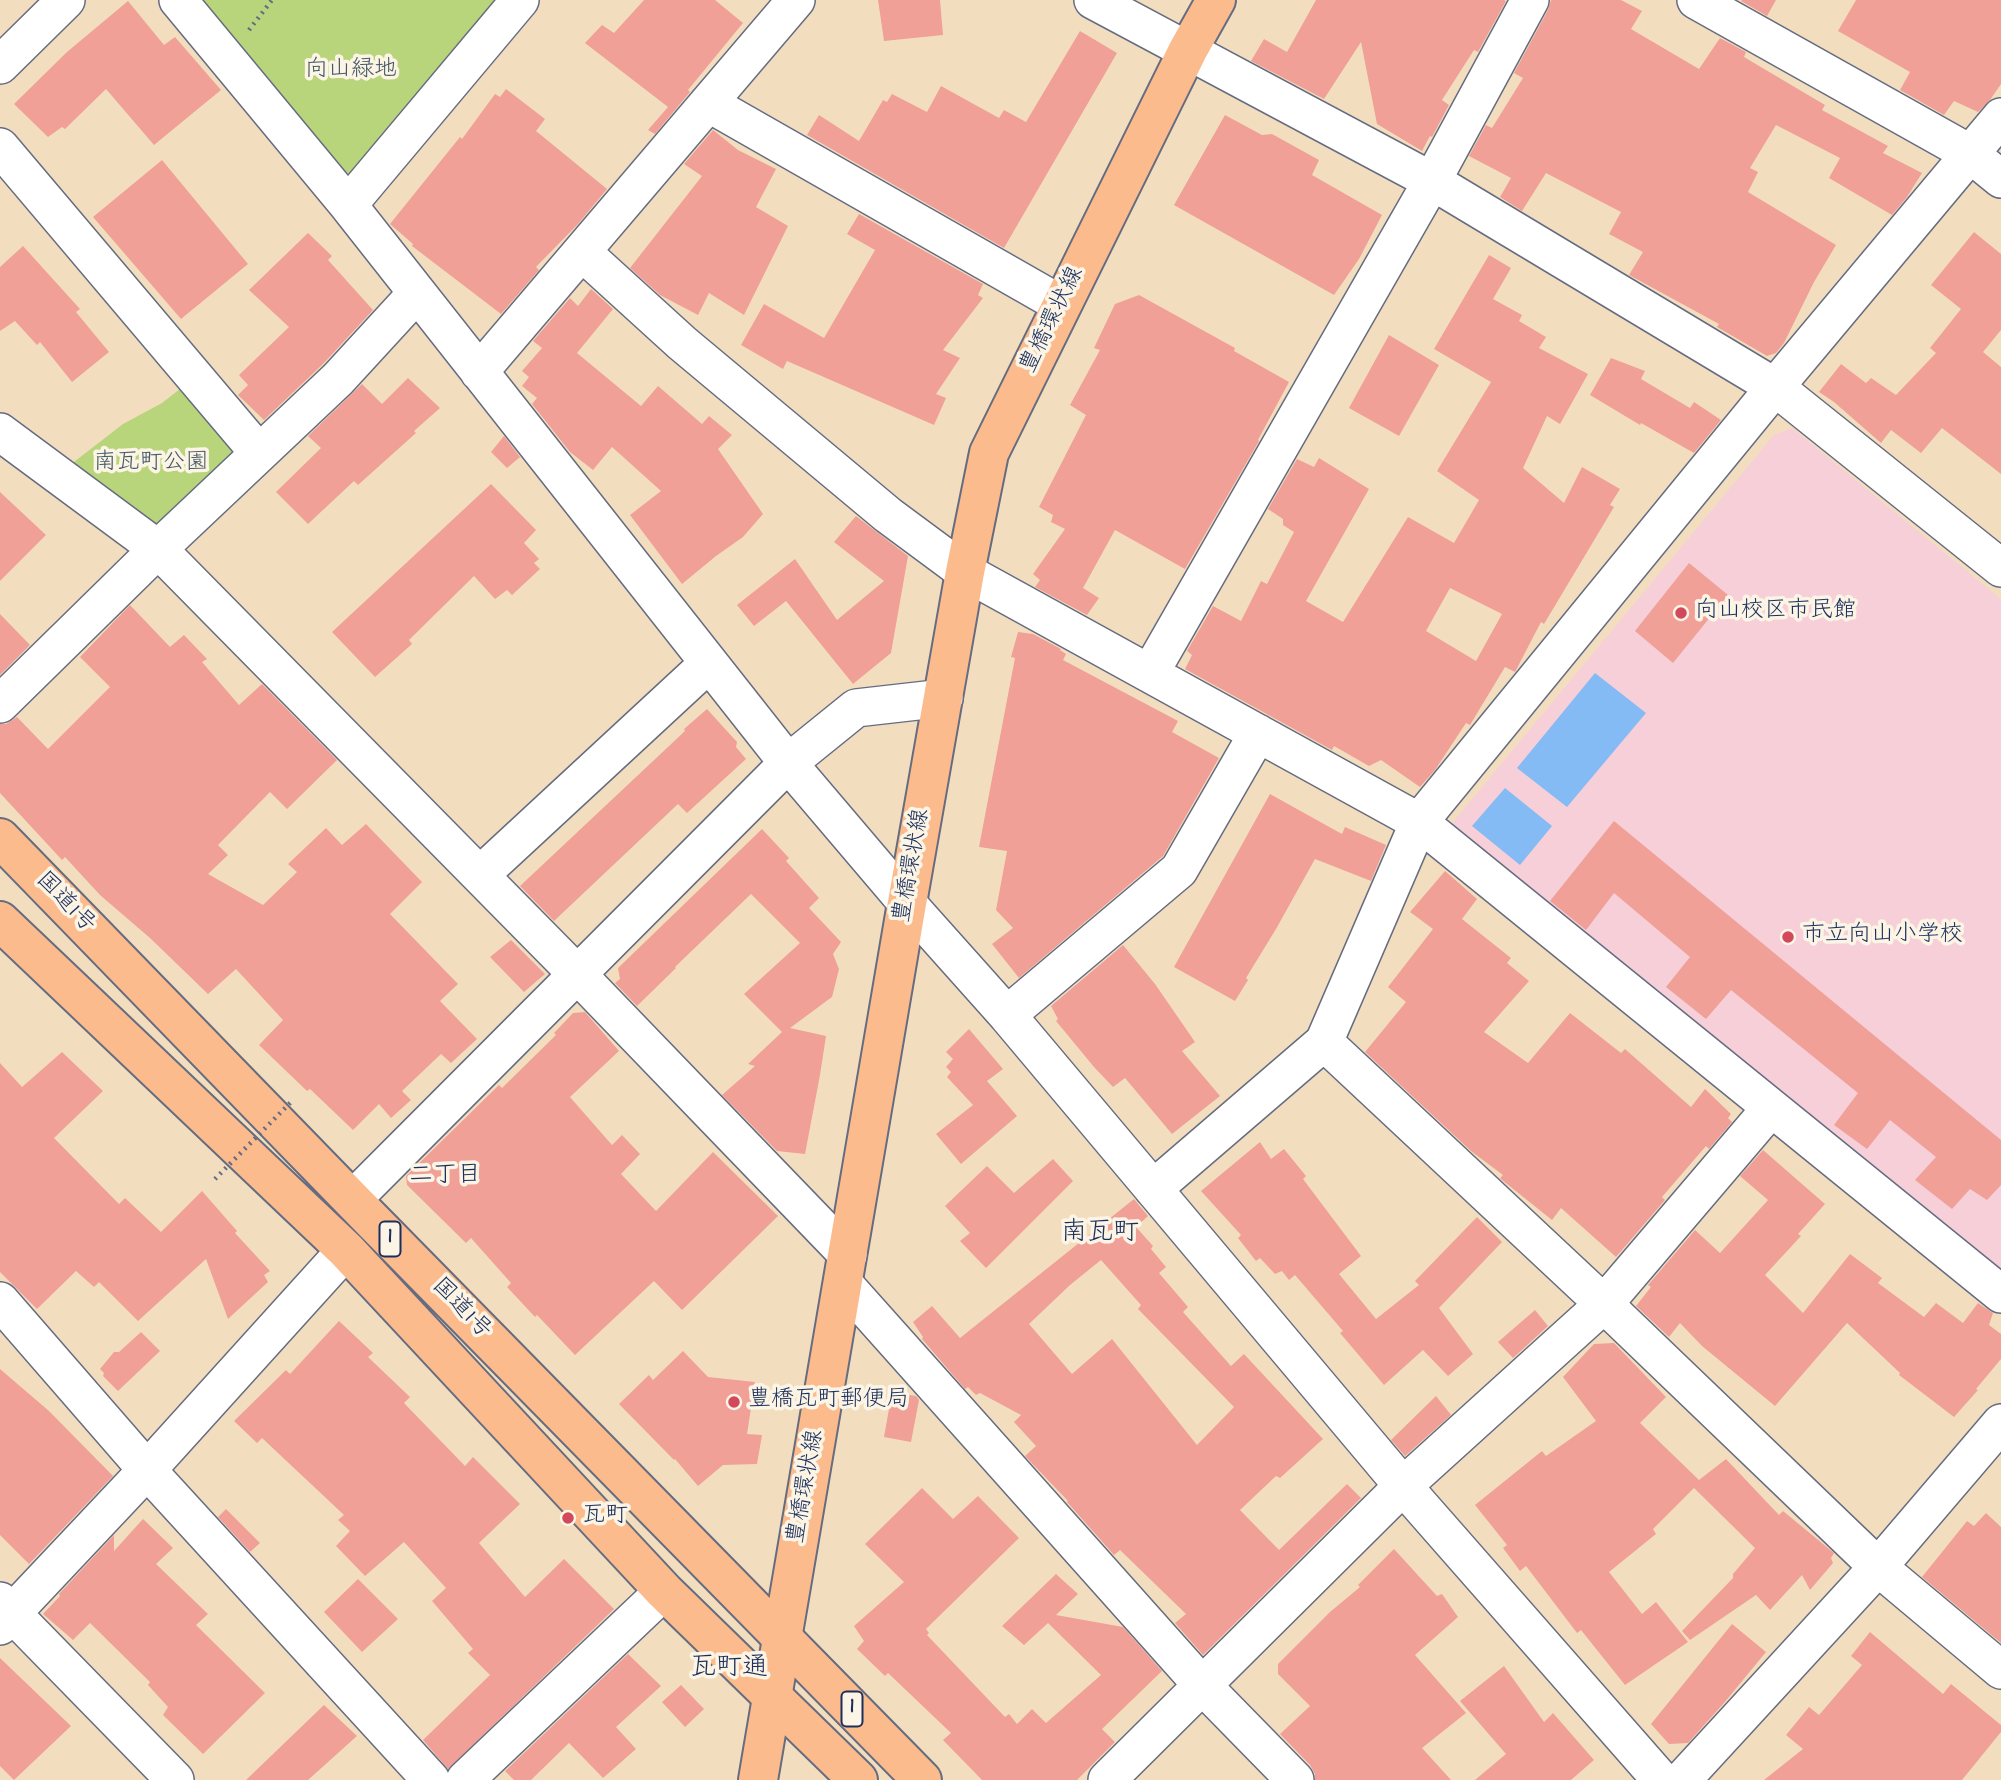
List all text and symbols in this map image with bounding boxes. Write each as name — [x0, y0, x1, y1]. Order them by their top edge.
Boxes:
park label: 向山緑地 — [305, 58, 397, 86]
street label: 豊橋環状線 — [1016, 263, 1092, 379]
park label: 南瓦町公園 — [94, 451, 208, 479]
place label: 向山校区市民館 — [1695, 599, 1856, 627]
marker: 向山校区市民館 — [1673, 605, 1689, 621]
street label: 豊橋環状線 — [890, 807, 938, 925]
street label: 国道1号 — [28, 868, 100, 940]
place label: 市立向山小学校 — [1802, 923, 1963, 951]
marker: 市立向山小学校 — [1780, 929, 1796, 945]
district label: 二丁目 — [409, 1164, 481, 1192]
district label: 南瓦町 — [1061, 1219, 1139, 1251]
road number: 1 — [380, 1222, 400, 1256]
street label: 国道1号 — [424, 1274, 496, 1346]
place label: 豊橋瓦町郵便局 — [748, 1388, 909, 1416]
marker: 豊橋瓦町郵便局 — [726, 1394, 742, 1410]
street label: 豊橋環状線 — [784, 1428, 832, 1546]
place label: 瓦町 — [582, 1504, 628, 1532]
marker: 瓦町 — [560, 1510, 576, 1526]
district label: 瓦町通 — [690, 1654, 768, 1686]
road number: 1 — [842, 1692, 862, 1726]

